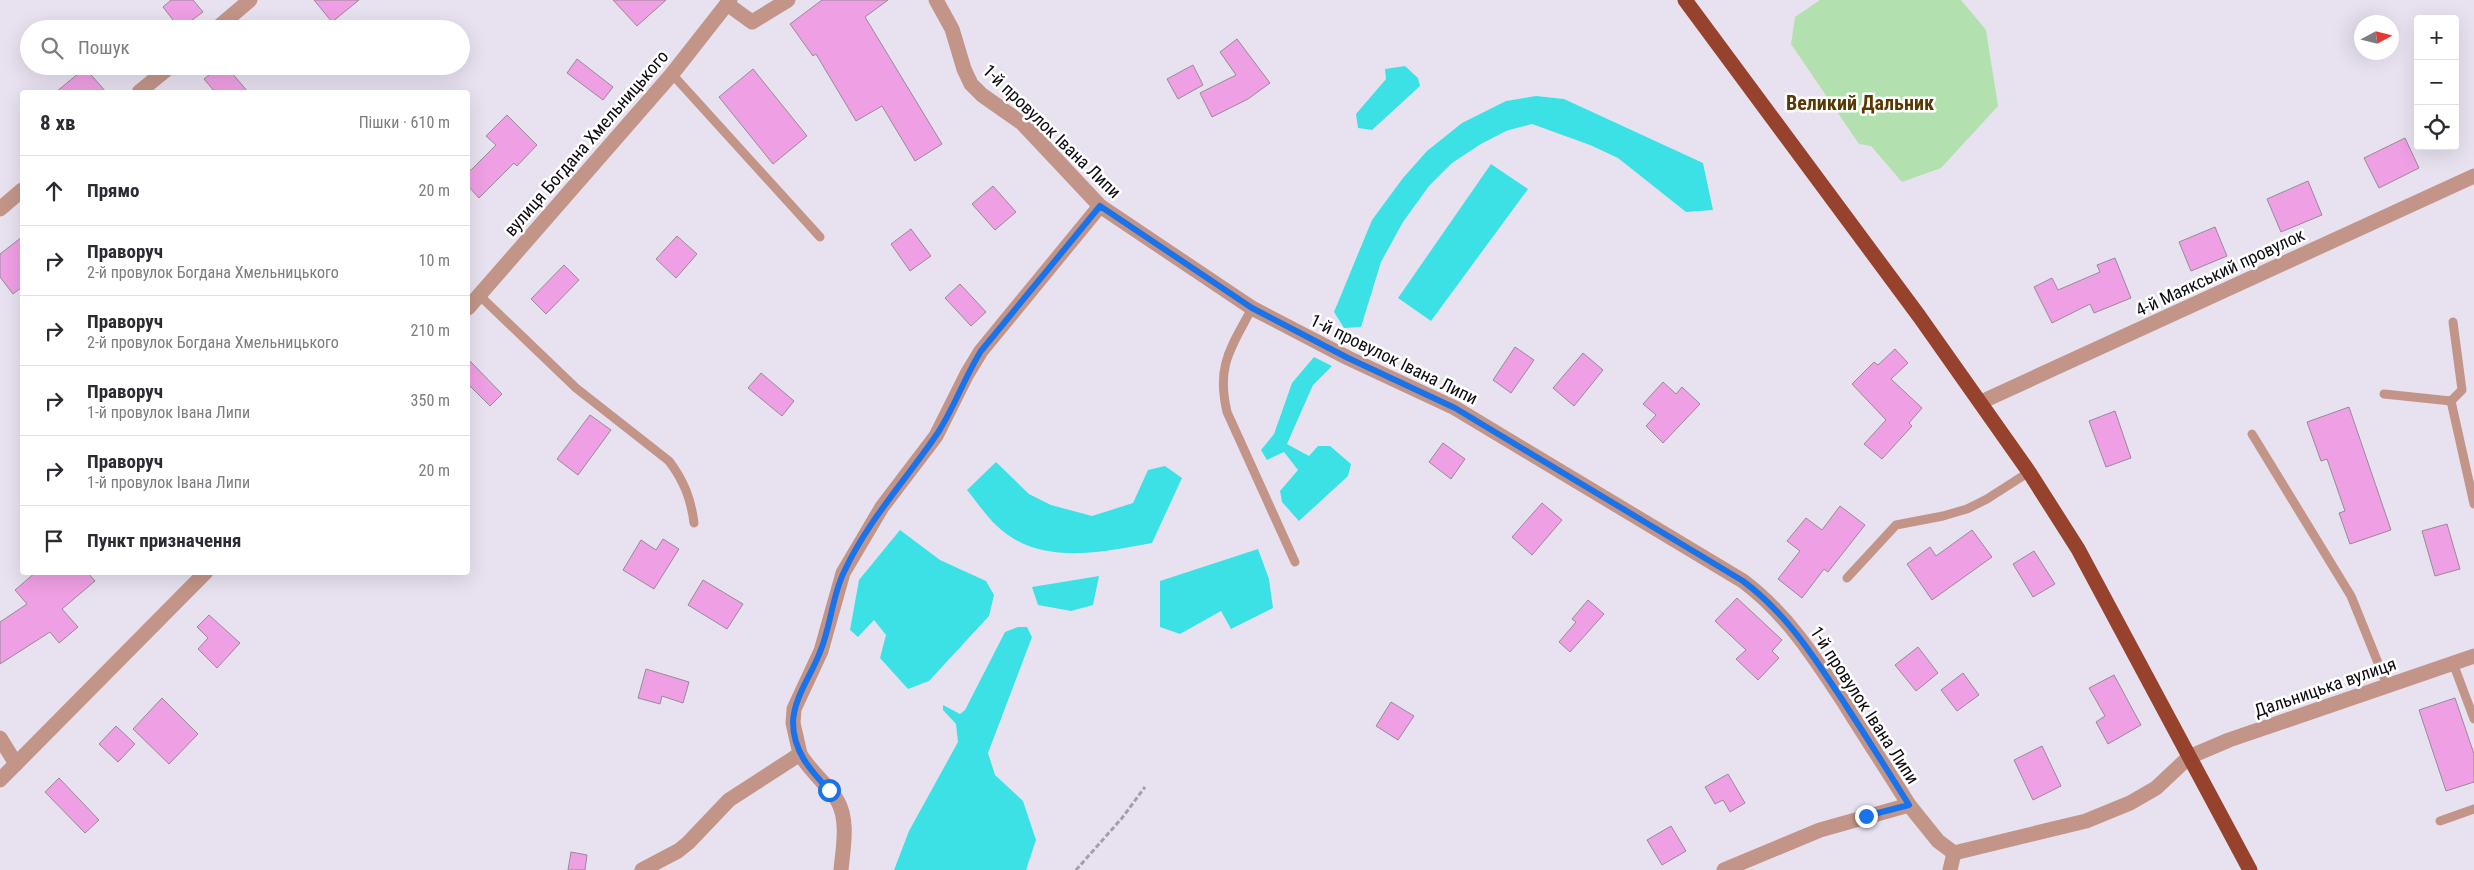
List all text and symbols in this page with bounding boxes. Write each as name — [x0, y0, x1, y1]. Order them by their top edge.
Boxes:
north arrow — [2354, 15, 2399, 60]
map controls — [2414, 15, 2459, 150]
button: + — [2414, 15, 2459, 60]
search box — [20, 20, 470, 75]
icon: search — [38, 34, 66, 62]
text: Пошук — [78, 36, 130, 59]
street label: вулиця Богдана Хмельницького — [500, 46, 672, 240]
street label: 1-й провулок Івана Липи — [979, 60, 1125, 202]
button: − — [2414, 60, 2459, 105]
district label: Великий Дальник — [1786, 91, 1934, 115]
button: locate — [2414, 105, 2459, 150]
text: 8 хв — [40, 111, 75, 135]
text: Пішки · 610 m — [359, 113, 450, 132]
icon: ahead — [40, 177, 68, 205]
text: Прямо — [87, 179, 140, 202]
text: 20 m — [418, 181, 450, 200]
street label: 4-й Маякський провулок — [2132, 223, 2308, 320]
text: Праворуч — [87, 240, 163, 263]
icon: right — [40, 247, 68, 275]
text: 10 m — [418, 251, 450, 270]
text: 2-й провулок Богдана Хмельницького — [87, 263, 339, 282]
street label: 1-й провулок Івана Липи — [1307, 309, 1481, 409]
text: Праворуч — [87, 310, 163, 333]
icon: right — [40, 317, 68, 345]
text: 210 m — [411, 321, 450, 340]
text: 2-й провулок Богдана Хмельницького — [87, 333, 339, 352]
text: Праворуч — [87, 380, 163, 403]
icon: right — [40, 387, 68, 415]
text: 350 m — [411, 391, 450, 410]
text: 1-й провулок Івана Липи — [87, 403, 250, 422]
text: Праворуч — [87, 450, 163, 473]
icon: right — [40, 457, 68, 485]
text: 20 m — [418, 461, 450, 480]
text: 1-й провулок Івана Липи — [87, 473, 250, 492]
icon: arrive — [40, 527, 68, 555]
text: Пункт призначення — [87, 529, 241, 552]
street label: 1-й провулок Івана Липи — [1806, 622, 1924, 788]
street label: Дальницька вулиця — [2251, 653, 2399, 721]
route start — [818, 779, 841, 802]
route end — [1855, 805, 1878, 828]

